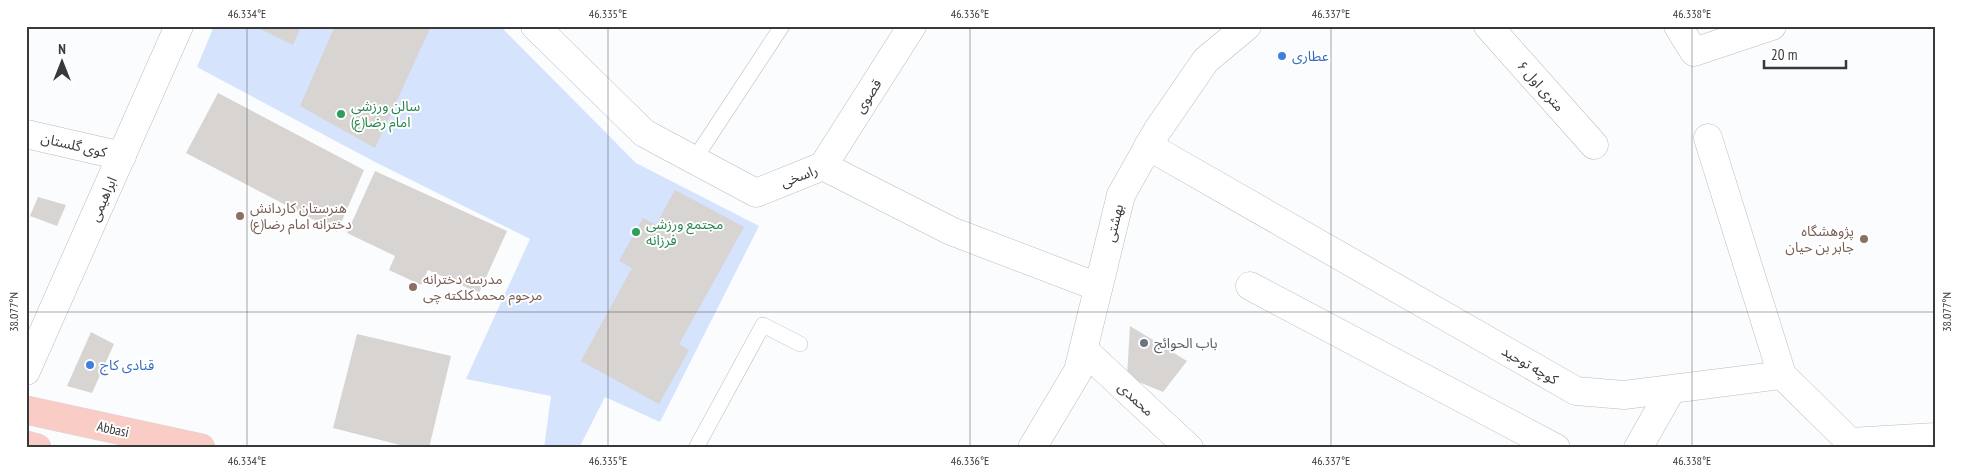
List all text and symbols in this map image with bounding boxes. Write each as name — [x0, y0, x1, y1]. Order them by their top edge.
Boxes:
text: 46.334°E — [228, 6, 266, 21]
text: 46.335°E — [589, 6, 627, 21]
text: 46.336°E — [951, 6, 989, 21]
text: 46.337°E — [1312, 6, 1350, 21]
text: 46.338°E — [1673, 6, 1711, 21]
north arrow — [38, 38, 88, 88]
scale bar — [1764, 38, 1846, 70]
text: N — [58, 40, 66, 58]
text: 20 m — [1771, 45, 1797, 64]
place label: عطاری — [1292, 47, 1329, 65]
marker: عطاری — [1276, 50, 1288, 62]
street label: ۶ متری اول — [1514, 57, 1568, 115]
street label: قصوی — [850, 76, 886, 116]
place label: سالن ورزشی امام رضا(ع) — [351, 97, 420, 133]
marker: سالن ورزشی امام رضا(ع) — [335, 108, 347, 120]
street label: کوی گلستان — [39, 129, 109, 161]
street label: راسخی — [778, 161, 820, 191]
street label: ابراهیمی — [85, 174, 121, 224]
place label: هنرستان کاردانش دخترانه امام رضا(ع) — [250, 199, 352, 235]
street label: بهشتی — [1101, 202, 1127, 244]
marker: هنرستان کاردانش دخترانه امام رضا(ع) — [234, 210, 246, 222]
place label: مجتمع ورزشی فرزانه — [646, 215, 723, 249]
place label: پژوهشگاه جابر بن حیان — [1785, 222, 1854, 256]
marker: مجتمع ورزشی فرزانه — [630, 226, 642, 238]
marker: پژوهشگاه جابر بن حیان — [1858, 233, 1870, 245]
place label: مدرسه دخترانه مرحوم محمدکلکته چی — [423, 270, 542, 306]
marker: مدرسه دخترانه مرحوم محمدکلکته چی — [407, 281, 419, 293]
text: 38.077°N — [6, 292, 21, 332]
text: 38.077°N — [1939, 292, 1954, 332]
place label: باب الحوائج — [1154, 334, 1218, 354]
marker: باب الحوائج — [1138, 337, 1150, 349]
street label: کوچه توحید — [1498, 342, 1562, 389]
place label: قنادی کاج — [100, 356, 154, 376]
marker: قنادی کاج — [84, 359, 96, 371]
street label: محمدی — [1114, 378, 1158, 420]
street label: Abbasi — [95, 417, 131, 441]
text: 46.334°E — [228, 453, 266, 468]
text: 46.335°E — [589, 453, 627, 468]
text: 46.336°E — [951, 453, 989, 468]
text: 46.337°E — [1312, 453, 1350, 468]
text: 46.338°E — [1673, 453, 1711, 468]

